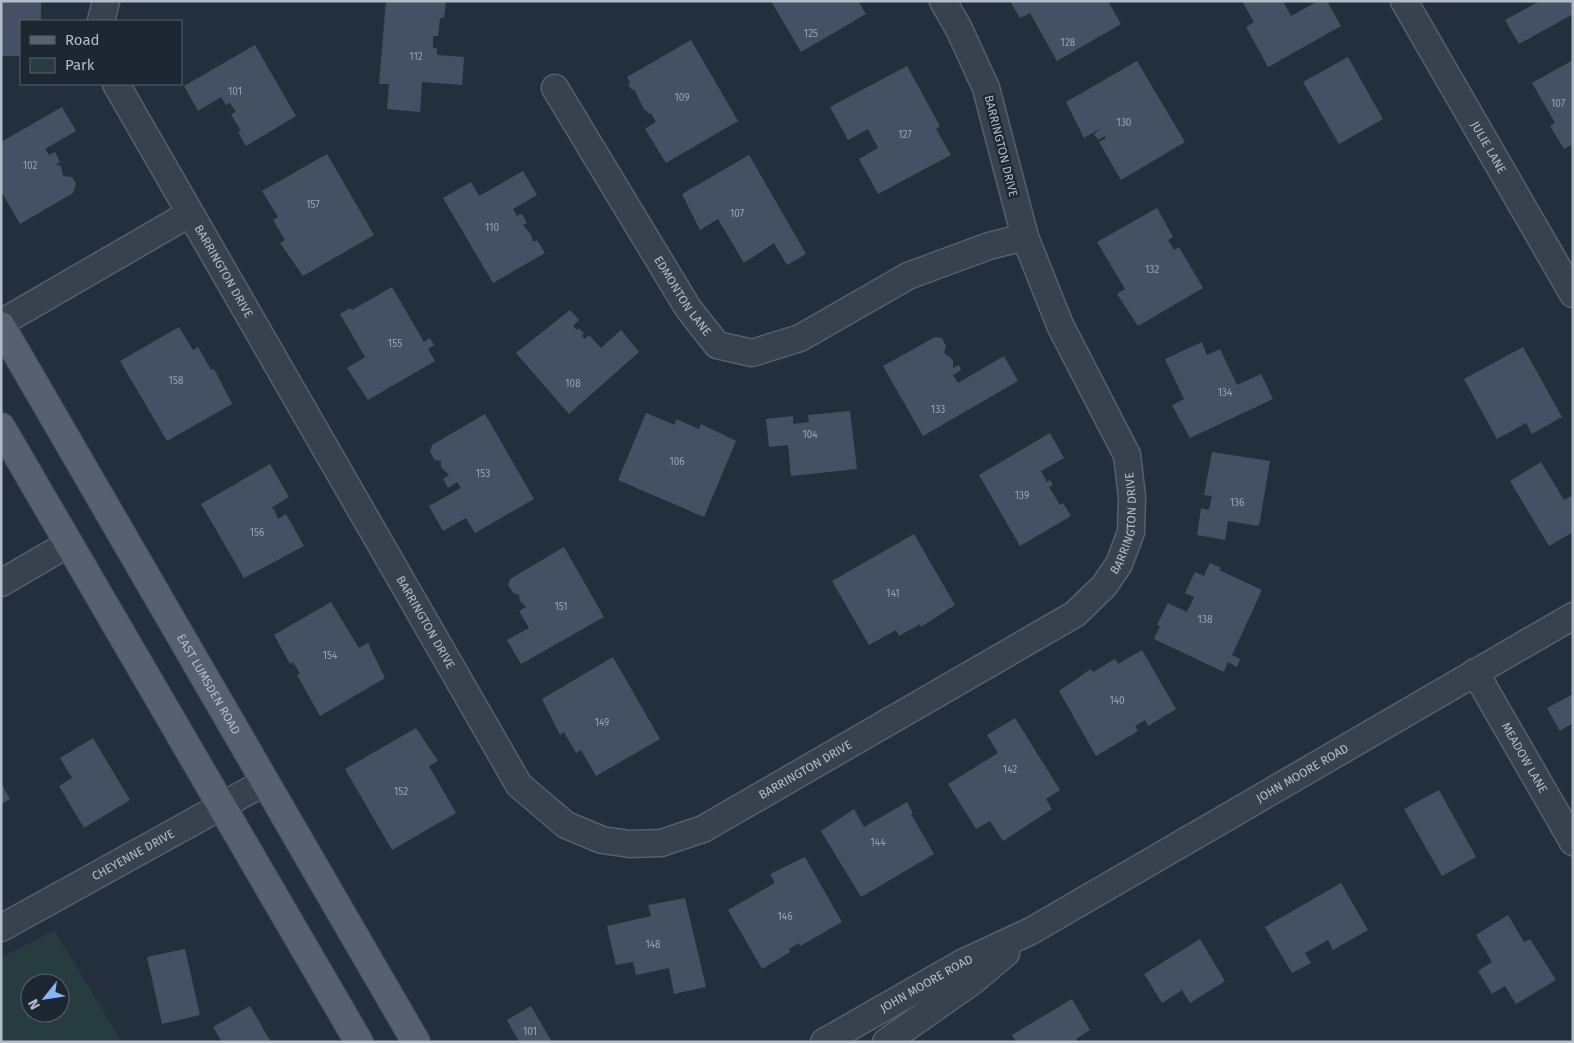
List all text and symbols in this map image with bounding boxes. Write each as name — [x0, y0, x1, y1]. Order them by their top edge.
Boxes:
legend — [20, 20, 182, 85]
house number: 125 — [804, 28, 818, 40]
text: Road — [65, 31, 100, 49]
house number: 128 — [1061, 37, 1076, 49]
house number: 112 — [409, 51, 423, 63]
text: Park — [65, 56, 95, 74]
house number: 101 — [228, 86, 242, 98]
house number: 109 — [674, 92, 690, 104]
street label: BARRINGTON DRIVE — [982, 93, 1020, 199]
house number: 107 — [1551, 98, 1566, 110]
house number: 130 — [1117, 117, 1132, 129]
street label: JULIE LANE — [1468, 119, 1509, 176]
house number: 127 — [898, 129, 912, 141]
house number: 102 — [23, 160, 37, 172]
house number: 157 — [306, 199, 320, 211]
house number: 107 — [730, 208, 745, 220]
street label: BARRINGTON DRIVE — [191, 222, 256, 320]
house number: 110 — [485, 222, 499, 234]
street label: EDMONTON LANE — [651, 253, 714, 339]
house number: 132 — [1145, 264, 1159, 276]
house number: 155 — [388, 338, 402, 350]
house number: 158 — [169, 375, 184, 387]
house number: 108 — [565, 378, 581, 390]
house number: 134 — [1218, 387, 1233, 399]
house number: 133 — [931, 404, 945, 416]
house number: 104 — [802, 429, 818, 441]
house number: 106 — [669, 456, 685, 468]
house number: 153 — [476, 468, 490, 480]
street label: BARRINGTON DRIVE — [1107, 472, 1139, 577]
house number: 139 — [1015, 490, 1029, 502]
house number: 136 — [1230, 497, 1244, 509]
house number: 156 — [250, 527, 264, 539]
street label: BARRINGTON DRIVE — [393, 573, 458, 671]
house number: 141 — [886, 588, 900, 600]
house number: 151 — [554, 601, 568, 613]
house number: 138 — [1198, 614, 1213, 626]
street label: EAST LUMSDEN ROAD — [174, 631, 243, 737]
house number: 154 — [323, 650, 338, 662]
house number: 140 — [1109, 695, 1125, 707]
house number: 149 — [595, 717, 609, 729]
street label: MEADOW LANE — [1499, 720, 1550, 796]
street label: BARRINGTON DRIVE — [756, 738, 854, 802]
street label: JOHN MOORE ROAD — [1254, 741, 1351, 805]
house number: 142 — [1003, 764, 1017, 776]
house number: 152 — [394, 786, 408, 798]
street label: CHEYENNE DRIVE — [90, 827, 177, 883]
house number: 144 — [871, 837, 886, 849]
house number: 146 — [778, 911, 792, 923]
house number: 148 — [645, 939, 661, 951]
street label: JOHN MOORE ROAD — [878, 952, 975, 1015]
north arrow — [20, 973, 70, 1023]
text: N — [24, 996, 44, 1013]
house number: 101 — [523, 1026, 537, 1038]

